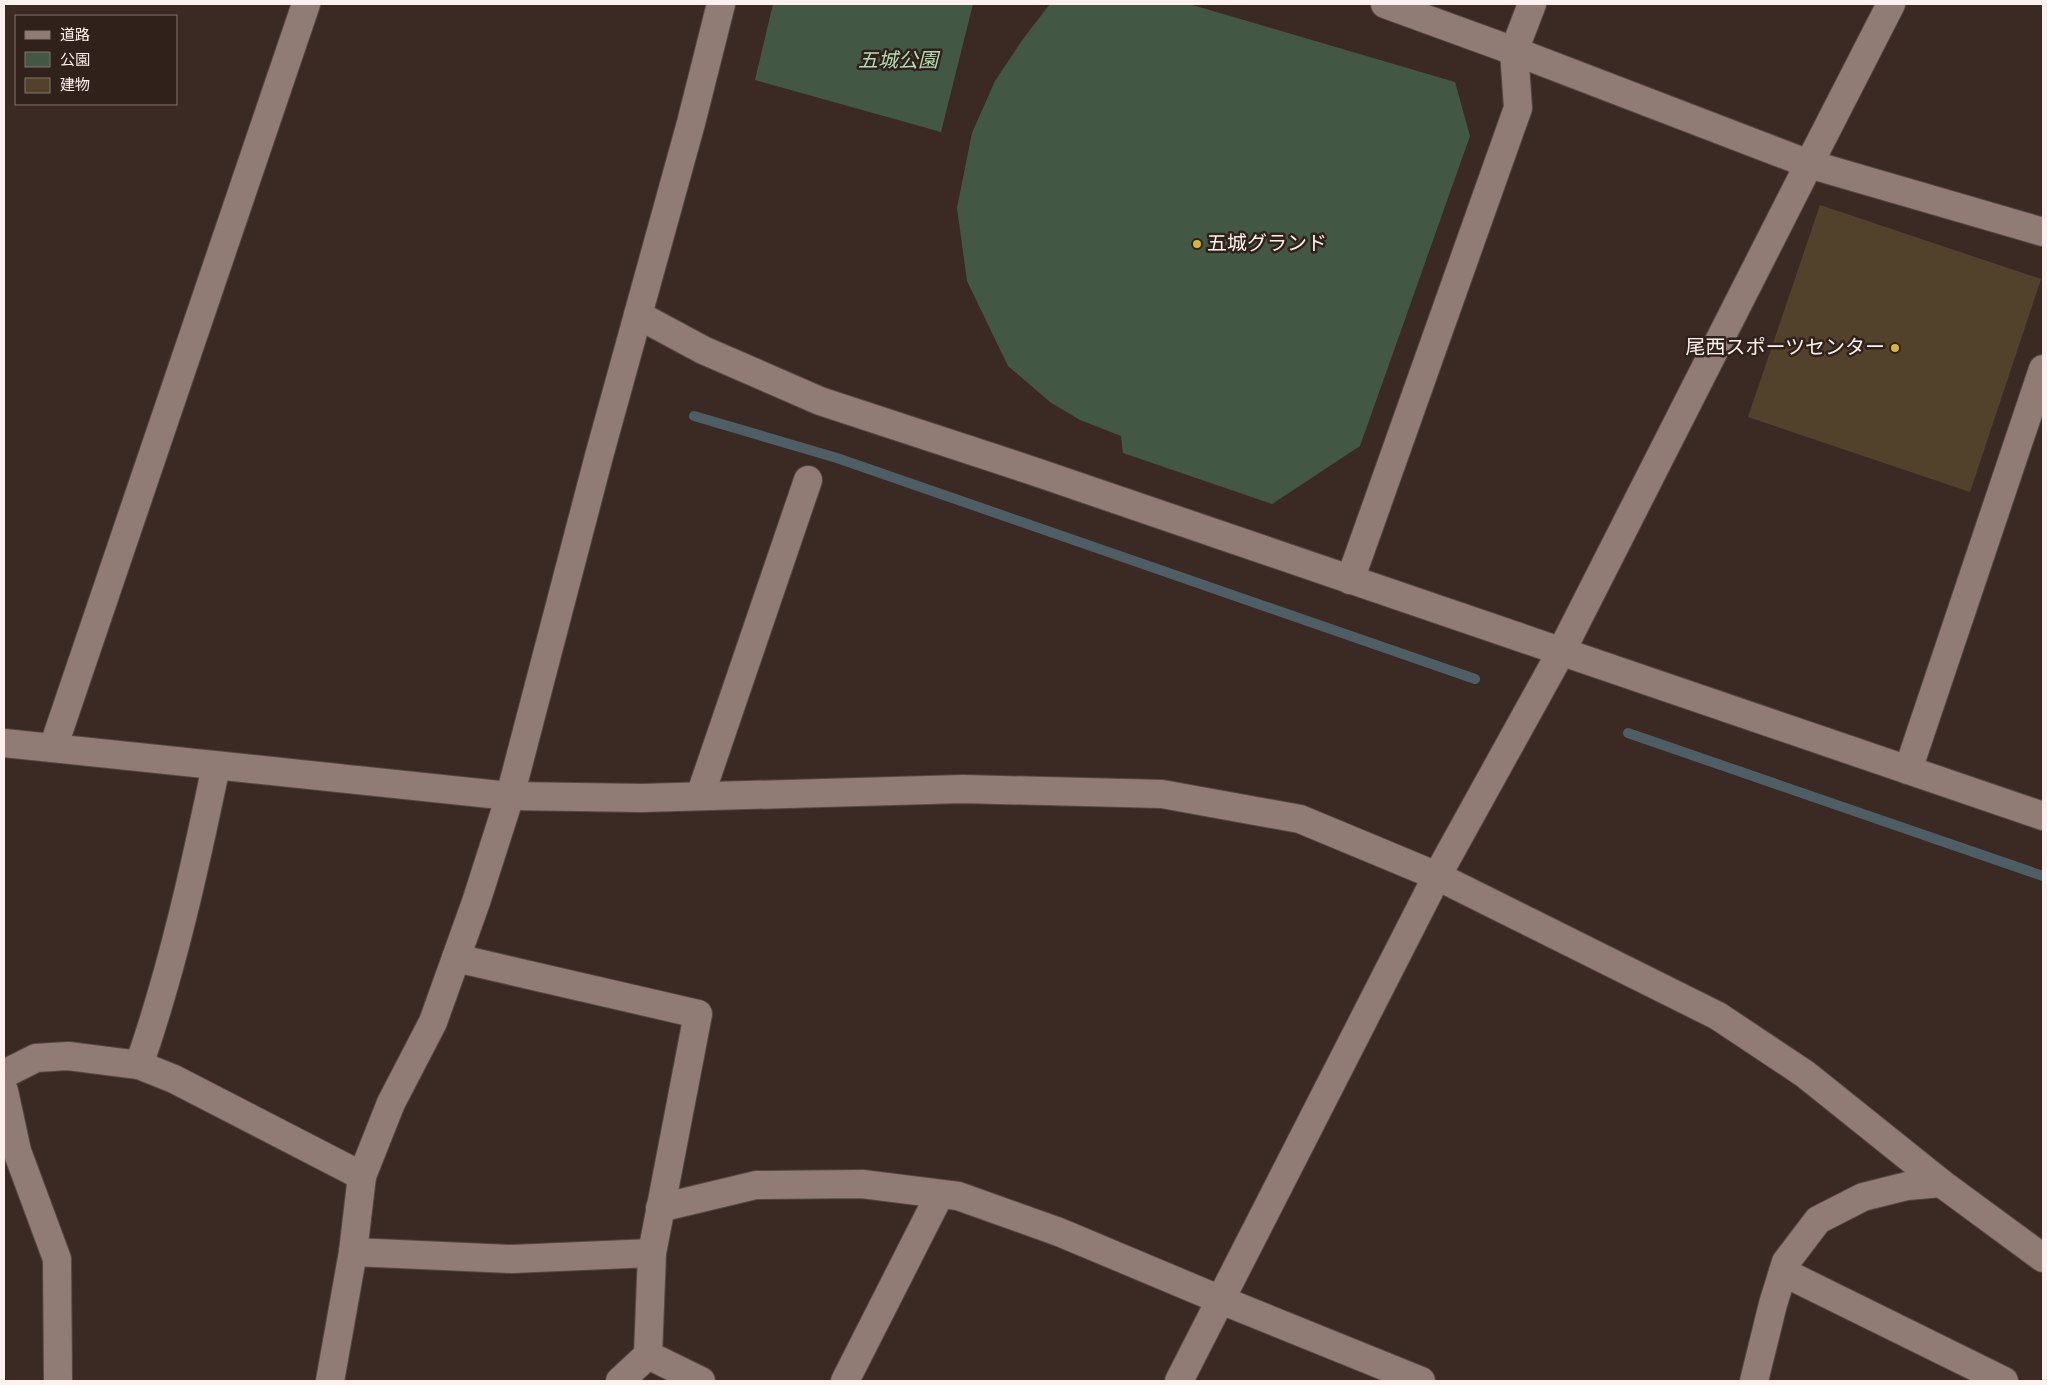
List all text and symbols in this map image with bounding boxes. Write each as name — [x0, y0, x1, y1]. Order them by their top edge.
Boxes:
legend — [15, 15, 178, 105]
text: 道路 — [60, 24, 90, 47]
park label: 五城公園 — [858, 46, 941, 76]
text: 公園 — [60, 49, 90, 72]
text: 建物 — [60, 74, 90, 97]
place label: 五城グランド — [1207, 229, 1327, 259]
marker: 五城グランド — [1191, 238, 1203, 250]
place label: 尾西スポーツセンター — [1685, 333, 1885, 363]
marker: 尾西スポーツセンター — [1889, 342, 1901, 354]

